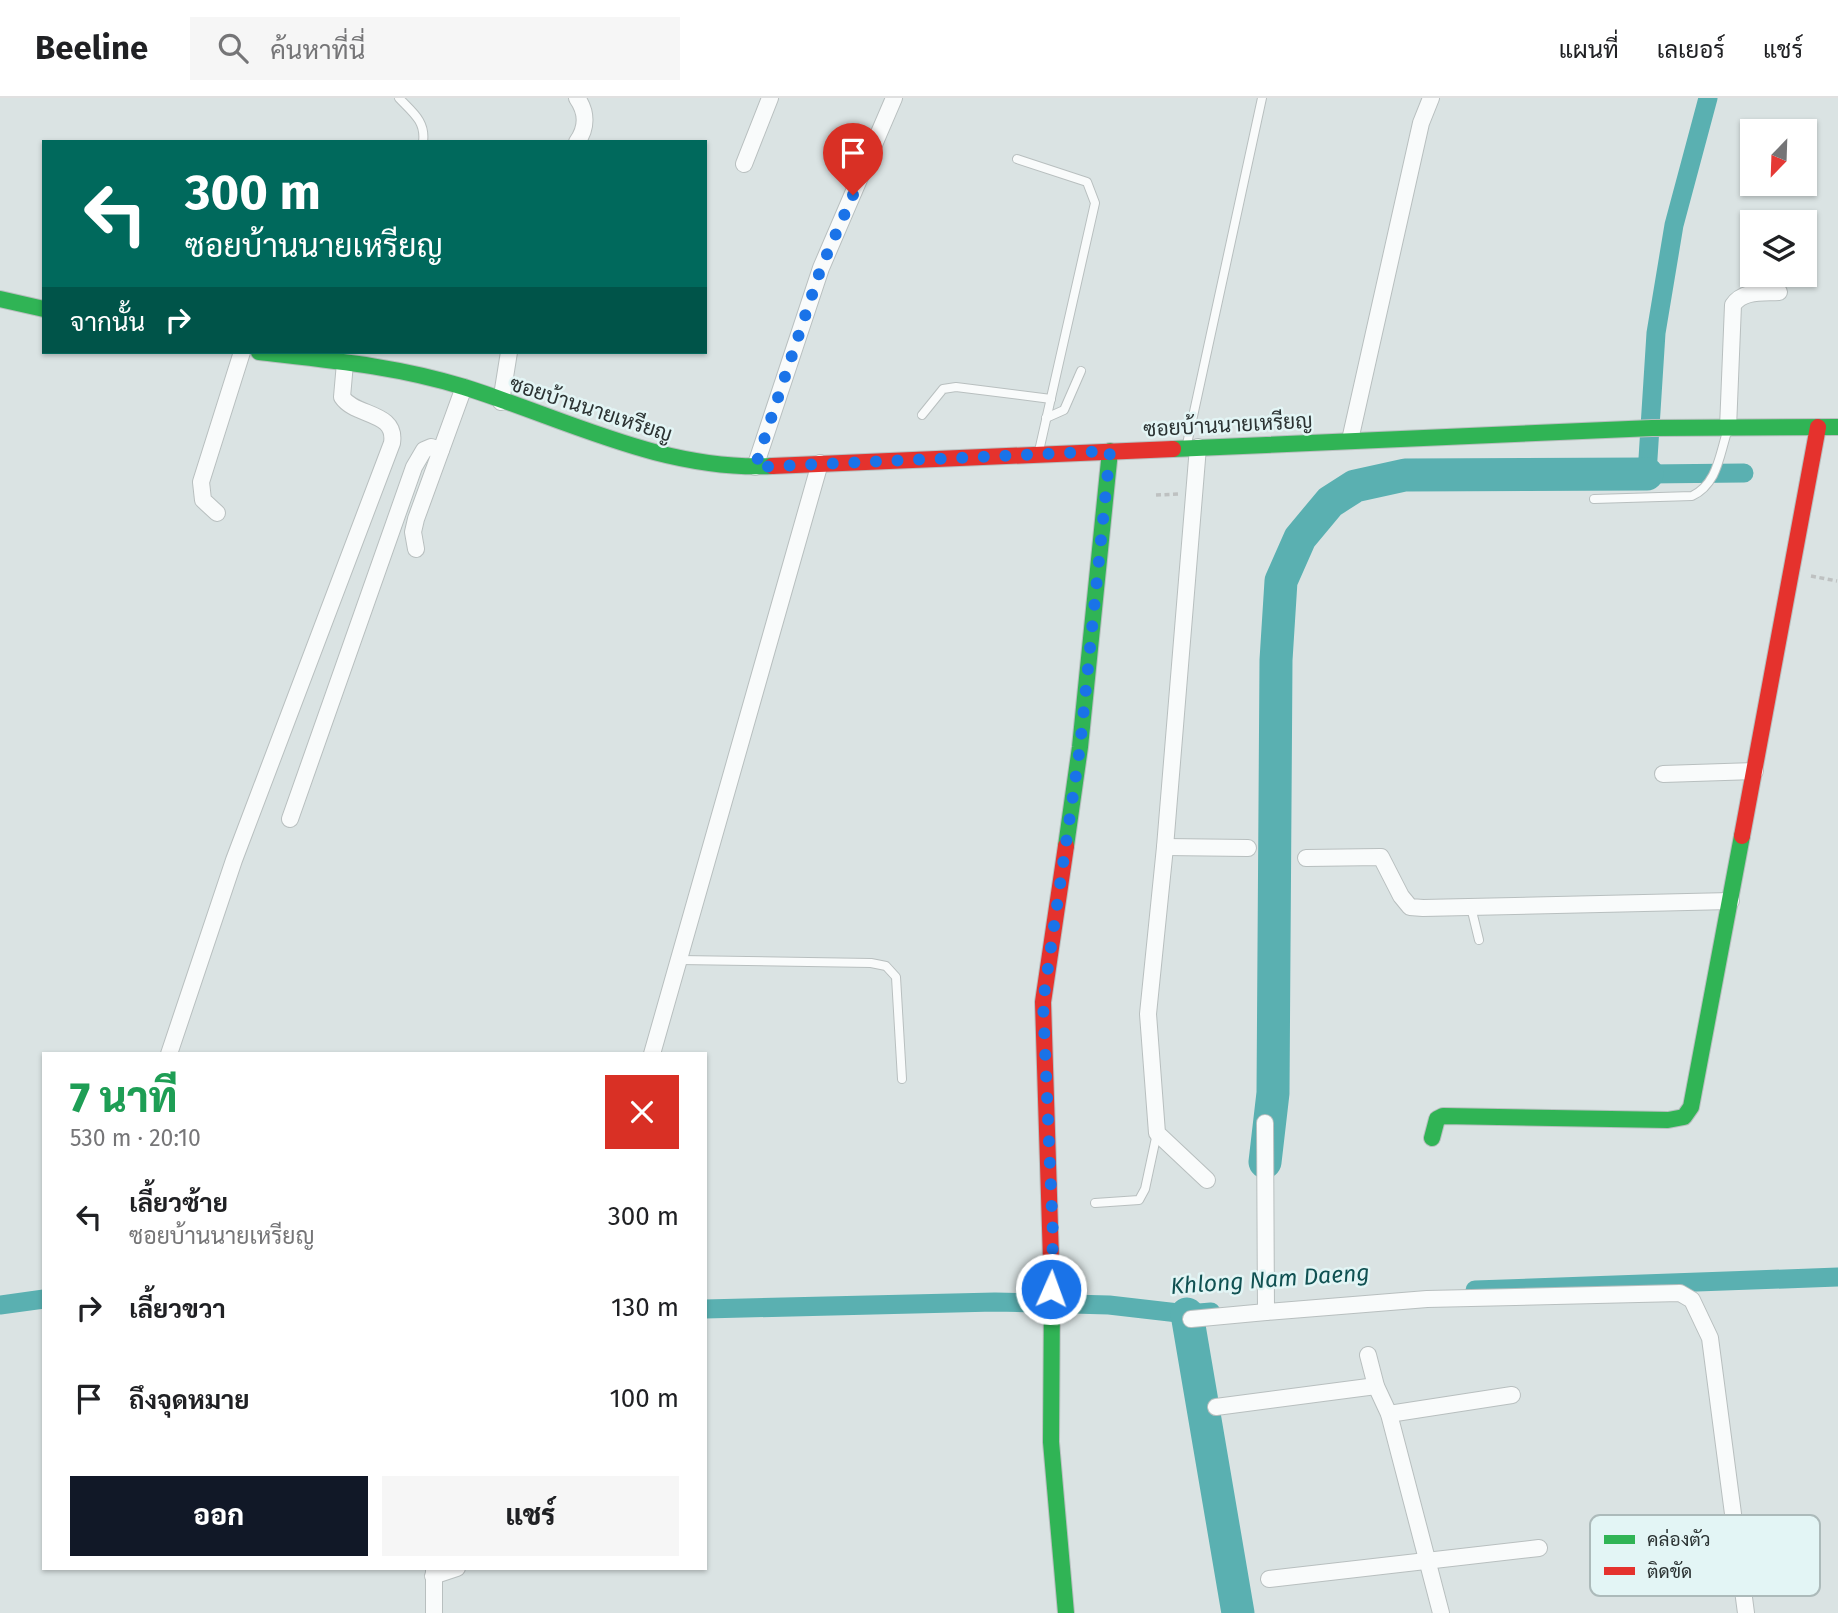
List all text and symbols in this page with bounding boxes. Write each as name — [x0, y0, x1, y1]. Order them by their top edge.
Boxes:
search box — [190, 17, 680, 80]
text: Beeline — [35, 28, 148, 68]
icon: search — [214, 29, 252, 67]
text: ค้นหาที่นี่ — [270, 35, 365, 66]
text: แผนที่ — [1559, 36, 1619, 64]
text: เลเยอร์ — [1657, 36, 1725, 64]
text: แชร์ — [1763, 36, 1803, 64]
north arrow — [1740, 119, 1816, 196]
map controls — [1740, 119, 1817, 287]
pin — [823, 123, 883, 195]
icon: arrive — [834, 134, 872, 172]
text: 300 m — [185, 163, 321, 222]
icon: left — [70, 168, 161, 259]
button: layers — [1740, 210, 1817, 287]
text: ซอยบ้านนายเหรียญ — [185, 227, 443, 265]
icon: right — [159, 301, 197, 339]
text: จากนั้น — [70, 307, 145, 338]
street label: ซอยบ้านนายเหรียญ — [506, 370, 676, 448]
street label: ซอยบ้านนายเหรียญ — [1143, 408, 1313, 442]
text: 7 นาที — [70, 1073, 178, 1123]
button: close — [605, 1075, 679, 1149]
text: 530 m · 20:10 — [70, 1124, 201, 1152]
text: เลี้ยวซ้าย — [129, 1188, 228, 1219]
icon: left — [70, 1198, 108, 1236]
text: 300 m — [608, 1201, 679, 1232]
text: ซอยบ้านนายเหรียญ — [129, 1222, 315, 1250]
position arrow — [1014, 1252, 1088, 1326]
water label: Khlong Nam Daeng — [1169, 1258, 1371, 1300]
icon: right — [70, 1289, 108, 1327]
text: 130 m — [611, 1292, 679, 1323]
text: เลี้ยวขวา — [129, 1294, 226, 1325]
icon: arrive — [70, 1380, 108, 1418]
text: 100 m — [610, 1383, 679, 1414]
text: ถึงจุดหมาย — [129, 1385, 250, 1416]
button: ออก — [70, 1476, 368, 1556]
button: แชร์ — [382, 1476, 679, 1556]
legend — [1590, 1515, 1820, 1596]
text: คล่องตัว — [1647, 1528, 1711, 1551]
text: ติดขัด — [1647, 1560, 1692, 1583]

